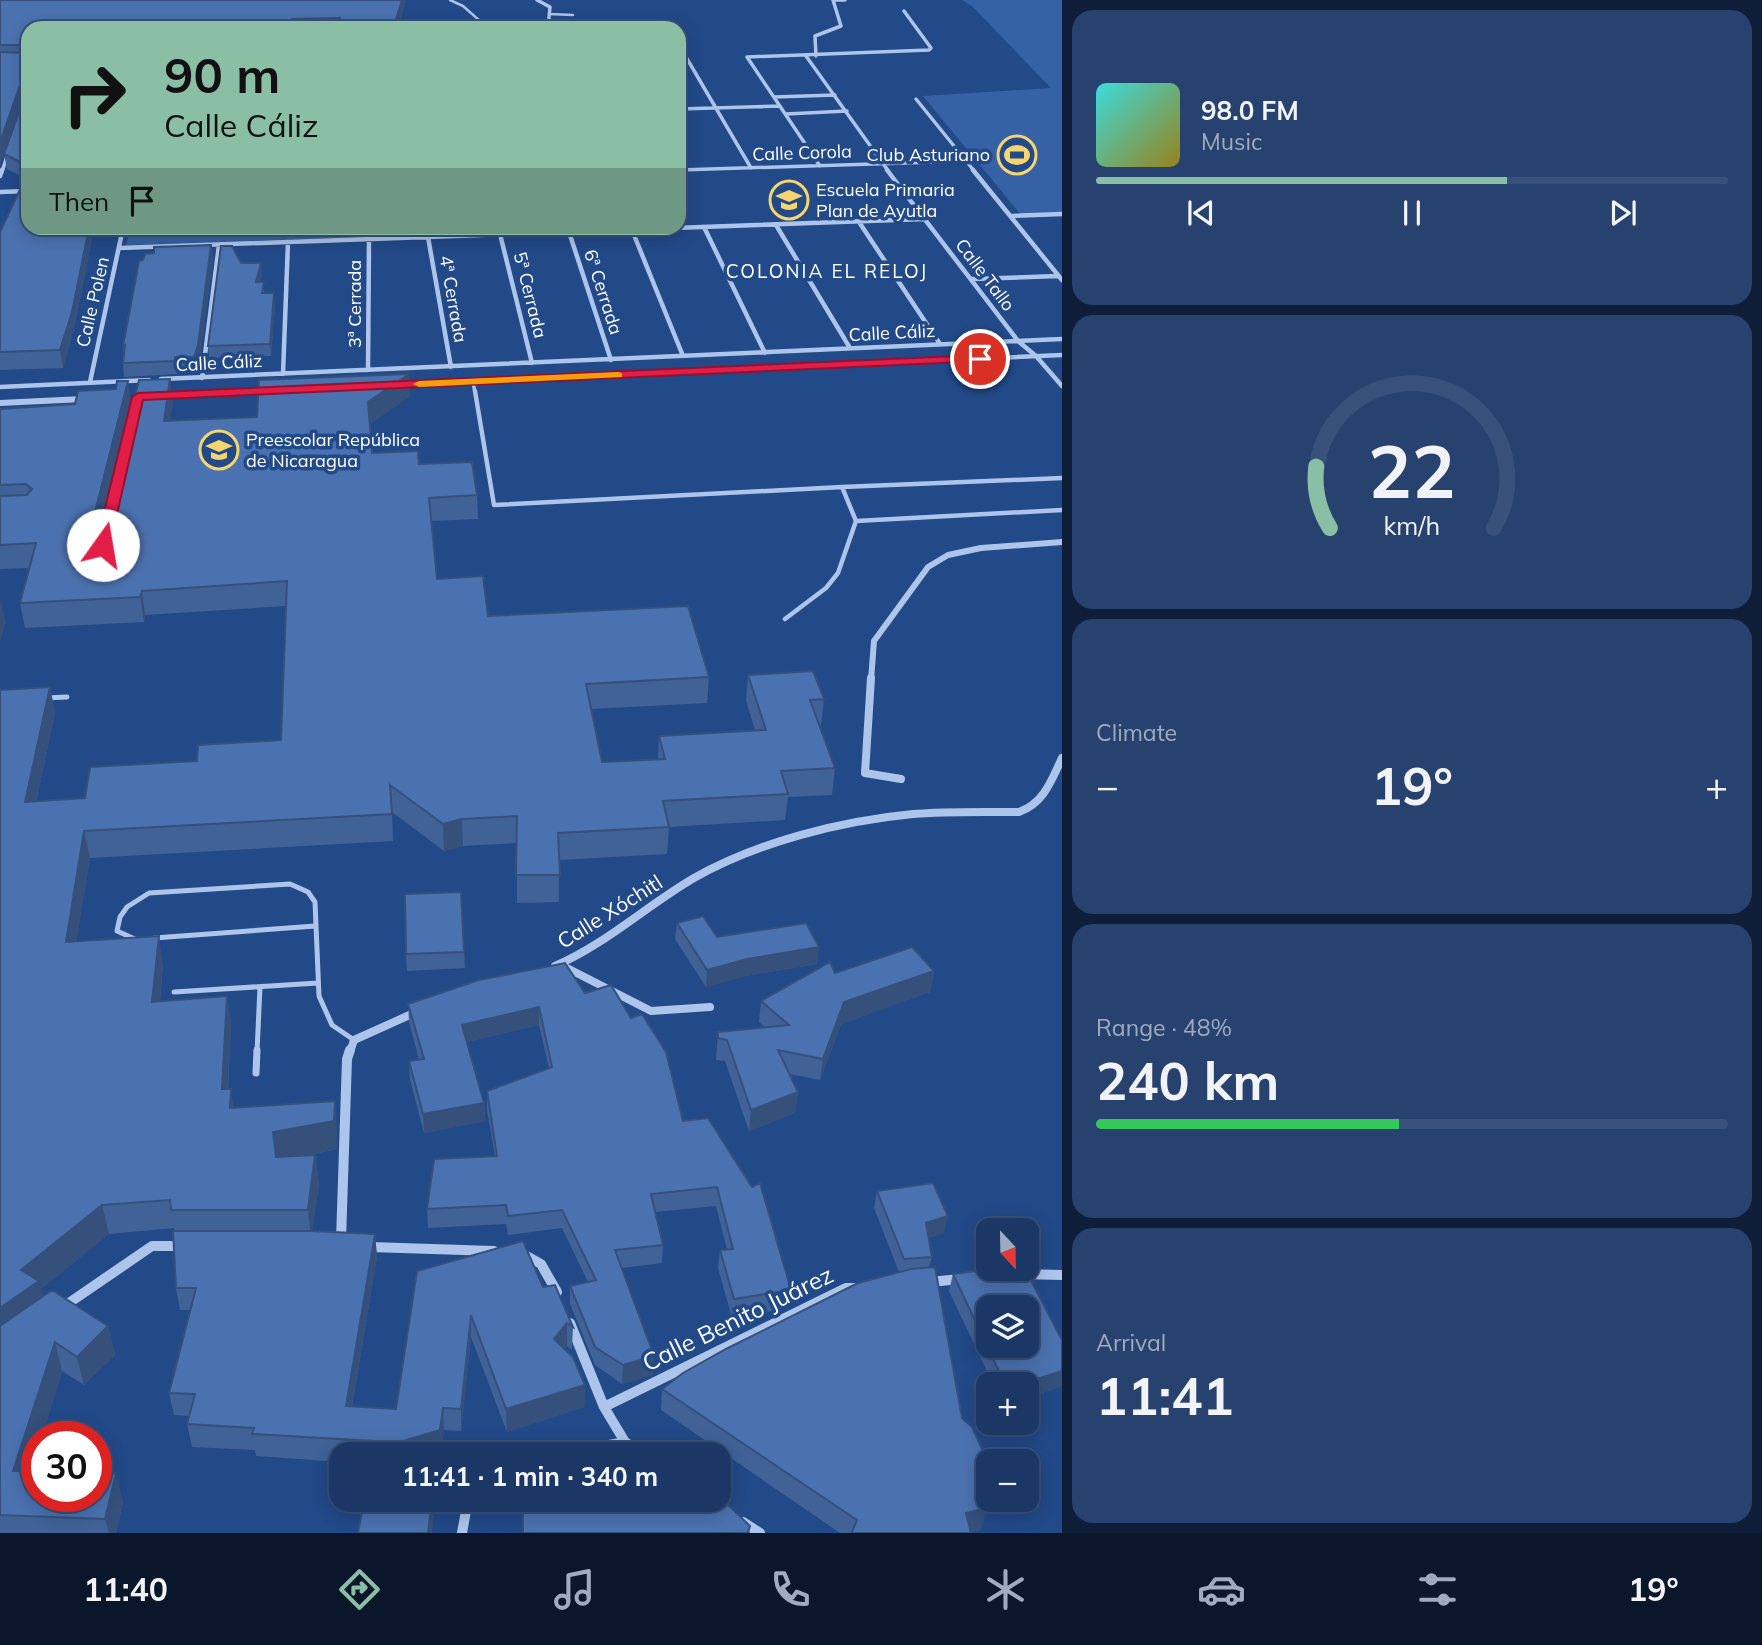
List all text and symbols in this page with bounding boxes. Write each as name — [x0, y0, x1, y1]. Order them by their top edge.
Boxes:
text: 90 m — [164, 44, 280, 105]
icon: right — [49, 49, 140, 140]
text: 98.0 FM — [1201, 94, 1299, 127]
text: Calle Cáliz — [164, 105, 318, 145]
text: Music — [1201, 127, 1262, 156]
sports icon: Club Asturiano — [996, 134, 1038, 176]
street label: Calle Corola — [752, 139, 852, 166]
place label: Club Asturiano — [866, 143, 990, 166]
place label: Escuela Primaria Plan de Ayutla — [816, 178, 955, 222]
school or university icon: Escuela Primaria Plan de Ayutla — [768, 179, 810, 221]
icon: arrive — [123, 182, 161, 220]
text: Then — [49, 185, 109, 218]
icon: previous — [1182, 194, 1220, 232]
icon: pause — [1393, 194, 1431, 232]
icon: next — [1604, 194, 1642, 232]
street label: Calle Tallo — [951, 234, 1020, 316]
street label: 6ª Cerrada — [579, 246, 628, 337]
street label: 5ª Cerrada — [509, 249, 552, 340]
street label: 4ª Cerrada — [435, 253, 472, 344]
street label: Calle Polen — [71, 254, 114, 349]
district label: COLONIA EL RELOJ — [726, 259, 928, 283]
street label: 3ª Cerrada — [343, 260, 366, 348]
street label: Calle Cáliz — [848, 319, 936, 346]
pin — [950, 329, 1010, 389]
icon: arrive — [961, 340, 999, 378]
street label: Calle Cáliz — [175, 349, 263, 376]
text: 22 — [1368, 425, 1456, 516]
place label: Preescolar República de Nicaragua — [246, 428, 420, 472]
school or university icon: Preescolar República de Nicaragua — [198, 429, 240, 471]
position arrow — [66, 508, 140, 582]
text: km/h — [1384, 510, 1440, 541]
text: Climate — [1096, 718, 1177, 747]
text: 19° — [1371, 753, 1453, 818]
text: − — [1096, 762, 1119, 810]
text: + — [1705, 762, 1728, 810]
street label: Calle Xóchitl — [552, 869, 667, 954]
text: Range · 48% — [1096, 1013, 1232, 1042]
text: 240 km — [1096, 1048, 1279, 1113]
north arrow — [976, 1218, 1040, 1281]
map controls — [976, 1218, 1039, 1512]
street label: Calle Benito Juárez — [637, 1259, 838, 1377]
button: layers — [976, 1295, 1039, 1358]
text: Arrival — [1096, 1328, 1166, 1357]
text: 11:41 — [1096, 1363, 1234, 1428]
button: + — [976, 1372, 1039, 1435]
speed limit sign: 30 — [21, 1421, 112, 1512]
button: − — [976, 1449, 1039, 1512]
text: 11:41 · 1 min · 340 m — [402, 1460, 658, 1493]
icon: directions — [335, 1565, 384, 1614]
icon: music — [550, 1565, 599, 1614]
icon: phone — [766, 1565, 815, 1614]
icon: climate — [981, 1565, 1030, 1614]
icon: car — [1197, 1565, 1246, 1614]
icon: filters — [1413, 1565, 1462, 1614]
text: 11:40 — [83, 1569, 168, 1609]
text: 19° — [1628, 1569, 1679, 1609]

